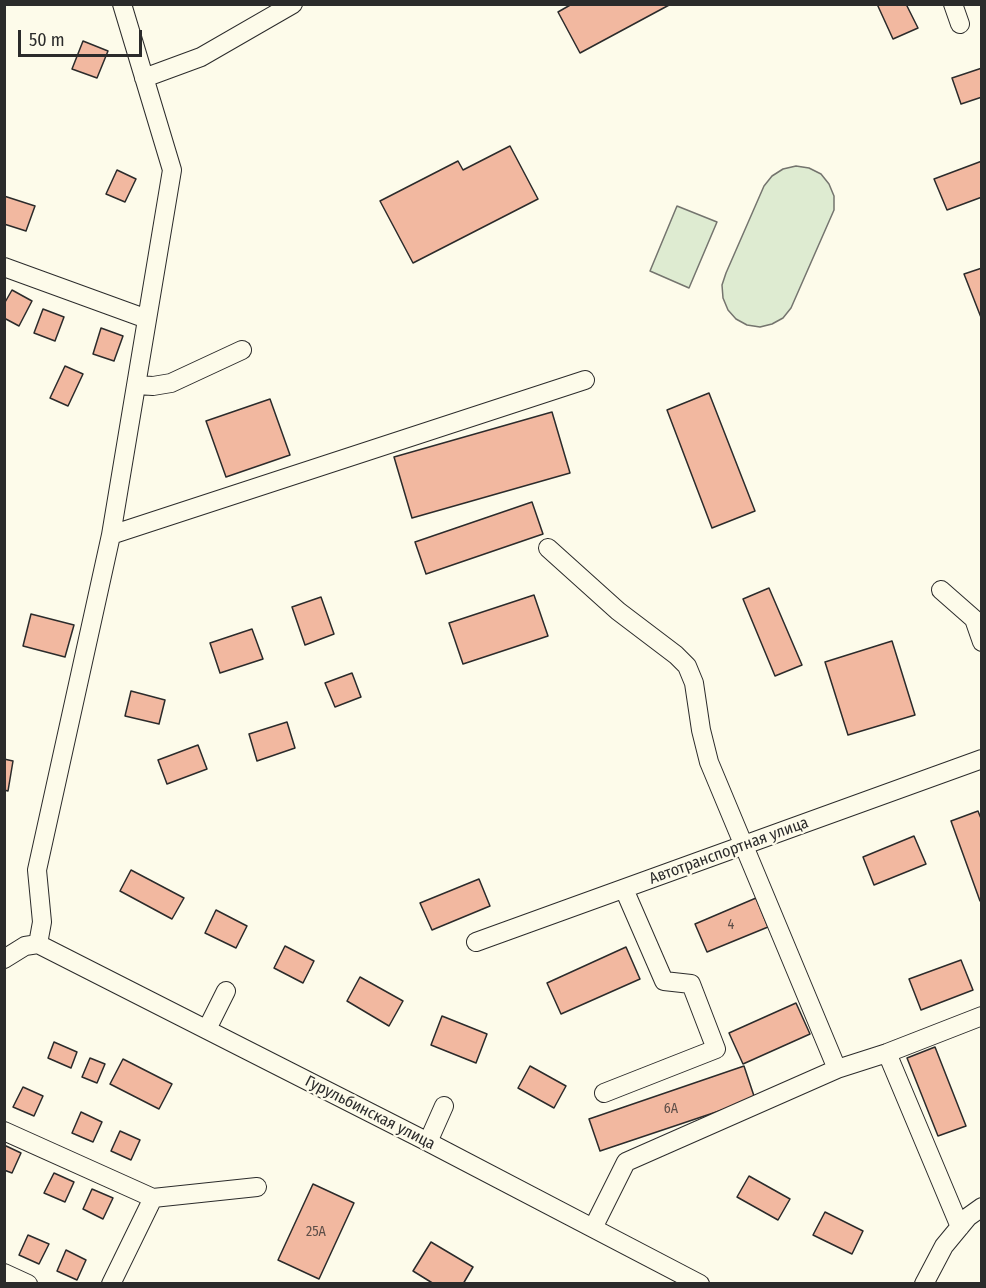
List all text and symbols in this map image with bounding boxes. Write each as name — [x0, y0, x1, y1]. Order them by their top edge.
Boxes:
scale bar — [21, 18, 146, 56]
text: 50 m — [29, 29, 65, 51]
street label: Автотранспортная улица — [647, 813, 811, 889]
house number: 4 — [728, 917, 734, 933]
street label: Гурульбинская улица — [302, 1072, 438, 1154]
house number: 6А — [664, 1101, 678, 1117]
house number: 25А — [306, 1224, 326, 1240]

